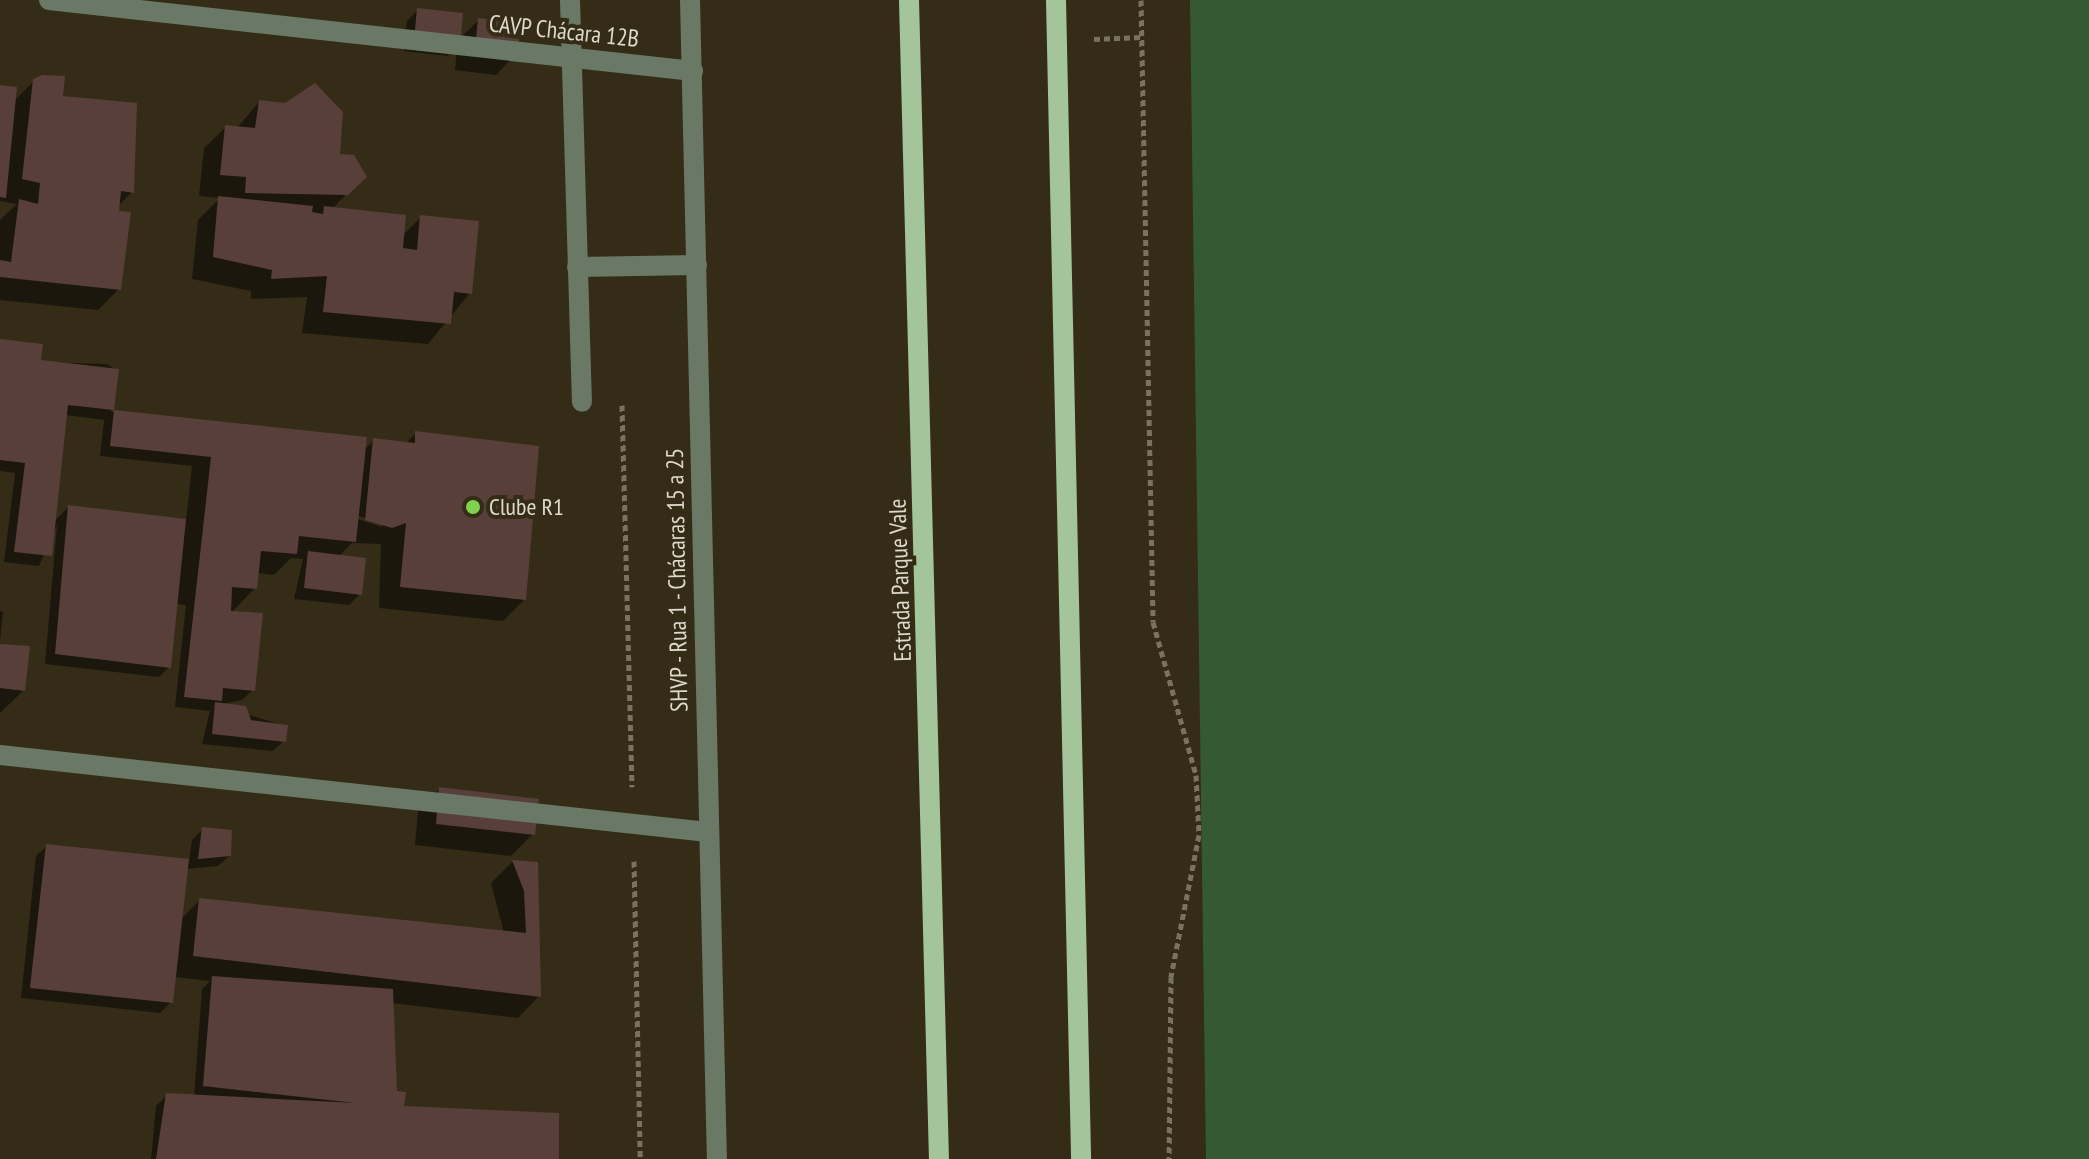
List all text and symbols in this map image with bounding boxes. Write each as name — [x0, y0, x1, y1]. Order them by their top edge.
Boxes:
street label: CAVP Chácara 12B — [487, 9, 641, 53]
street label: SHVP - Rua 1 - Chácaras 15 a 25 — [660, 446, 694, 714]
place label: Clube R1 — [489, 493, 564, 521]
marker: Clube R1 — [464, 498, 482, 516]
street label: Estrada Parque Vale — [883, 498, 917, 662]

